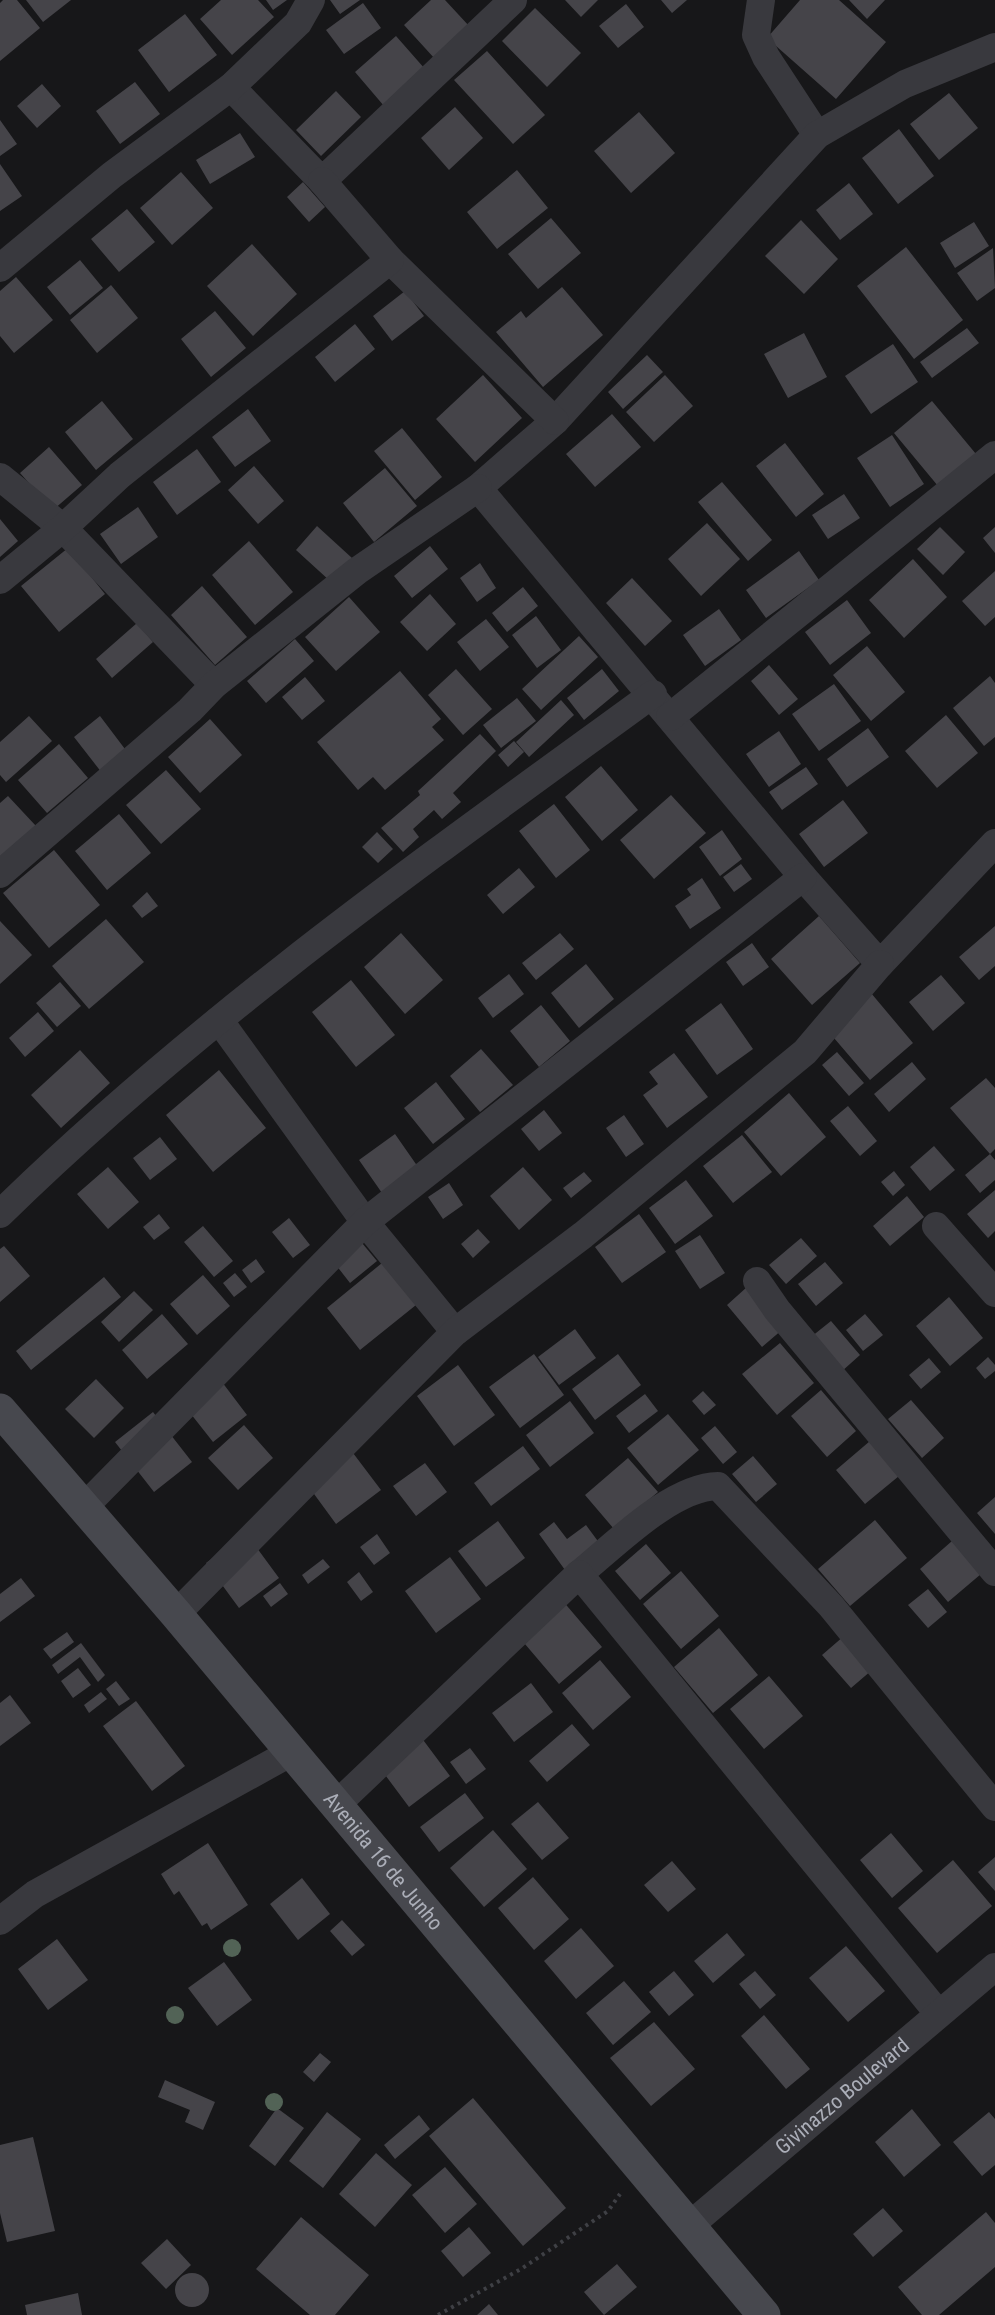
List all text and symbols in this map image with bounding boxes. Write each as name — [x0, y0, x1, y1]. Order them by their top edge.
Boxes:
street label: Avenida 16 de Junho — [319, 1787, 448, 1935]
street label: Givinazzo Boulevard — [771, 2033, 914, 2159]

